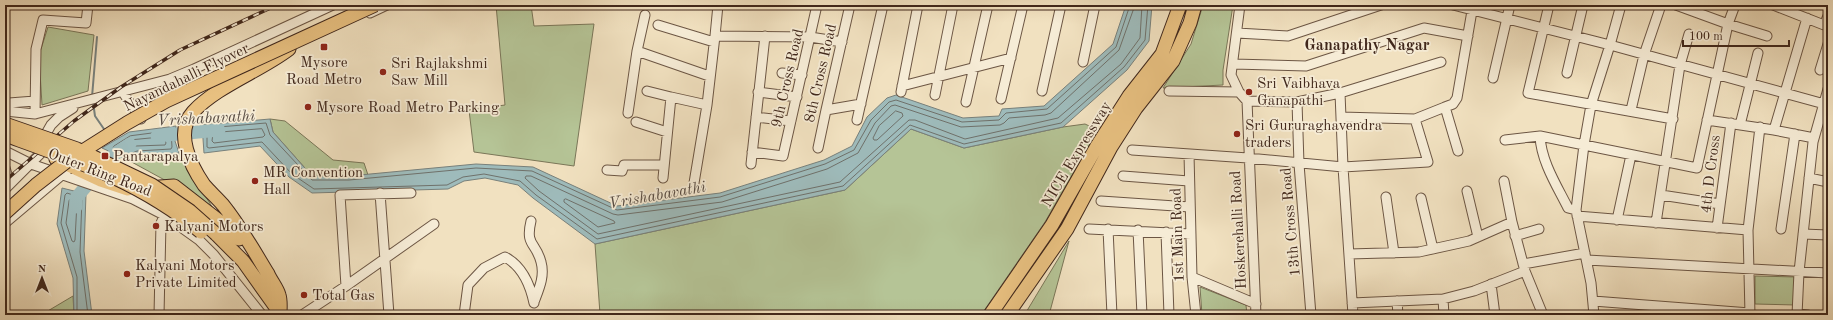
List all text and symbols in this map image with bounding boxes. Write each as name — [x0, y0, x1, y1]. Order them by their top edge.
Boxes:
street label: 8th Cross Road — [803, 22, 840, 124]
scale bar — [1683, 22, 1789, 48]
street label: 9th Cross Road — [770, 27, 807, 129]
text: 100 m — [1689, 31, 1723, 43]
district label: Ganapathy Nagar — [1304, 38, 1430, 54]
street label: Nayandahalli Flyover — [122, 41, 252, 115]
marker: Mysore Road Metro — [319, 42, 329, 52]
place label: Mysore Road Metro — [286, 56, 362, 88]
place label: Sri Rajlakshmi Saw Mill — [391, 57, 488, 89]
marker: Sri Rajlakshmi Saw Mill — [378, 67, 388, 77]
place label: Sri Vaibhava Ganapathi — [1257, 77, 1341, 109]
marker: Sri Vaibhava Ganapathi — [1244, 87, 1254, 97]
street label: NICE Expressway — [1040, 99, 1115, 210]
place label: Mysore Road Metro Parking — [316, 101, 499, 116]
marker: Mysore Road Metro Parking — [303, 102, 313, 112]
water label: Vrishabavathi — [157, 108, 256, 130]
place label: Sri Gururaghavendra traders — [1245, 119, 1383, 151]
marker: Sri Gururaghavendra traders — [1232, 129, 1242, 139]
street label: 4th D Cross — [1699, 134, 1724, 214]
street label: Outer Ring Road — [46, 147, 153, 200]
place label: Pantarapalya — [113, 150, 199, 165]
marker: Pantarapalya — [100, 151, 110, 161]
place label: MR Convention Hall — [263, 166, 363, 198]
street label: 13th Cross Road — [1279, 167, 1304, 277]
street label: Hoskerehalli Road — [1229, 170, 1250, 290]
marker: MR Convention Hall — [250, 176, 260, 186]
water label: Vrishabavathi — [608, 179, 708, 212]
street label: 1st Main Road — [1169, 187, 1188, 282]
place label: Kalyani Motors — [164, 220, 263, 235]
marker: Kalyani Motors — [151, 221, 161, 231]
north arrow — [22, 258, 62, 298]
place label: Kalyani Motors Private Limited — [135, 259, 237, 291]
text: N — [38, 264, 47, 275]
marker: Kalyani Motors Private Limited — [122, 269, 132, 279]
place label: Total Gas — [312, 289, 375, 304]
marker: Total Gas — [299, 290, 309, 300]

